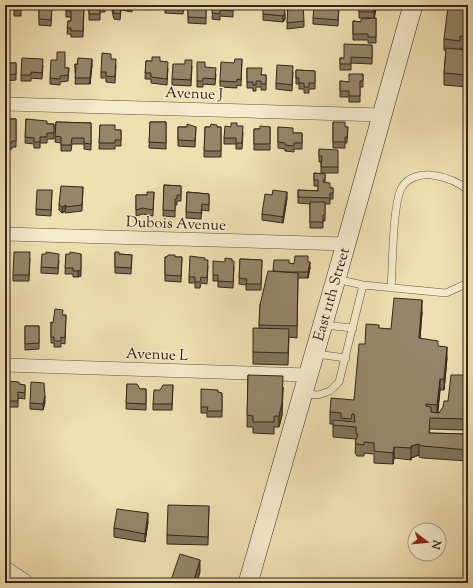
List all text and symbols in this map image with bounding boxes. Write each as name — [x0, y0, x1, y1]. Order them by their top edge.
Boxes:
street label: Avenue J — [165, 83, 224, 106]
street label: Dubois Avenue — [125, 212, 226, 237]
street label: East 11th Street — [309, 245, 356, 344]
street label: Avenue L — [125, 344, 188, 367]
north arrow — [407, 522, 447, 562]
text: N — [427, 537, 445, 551]

